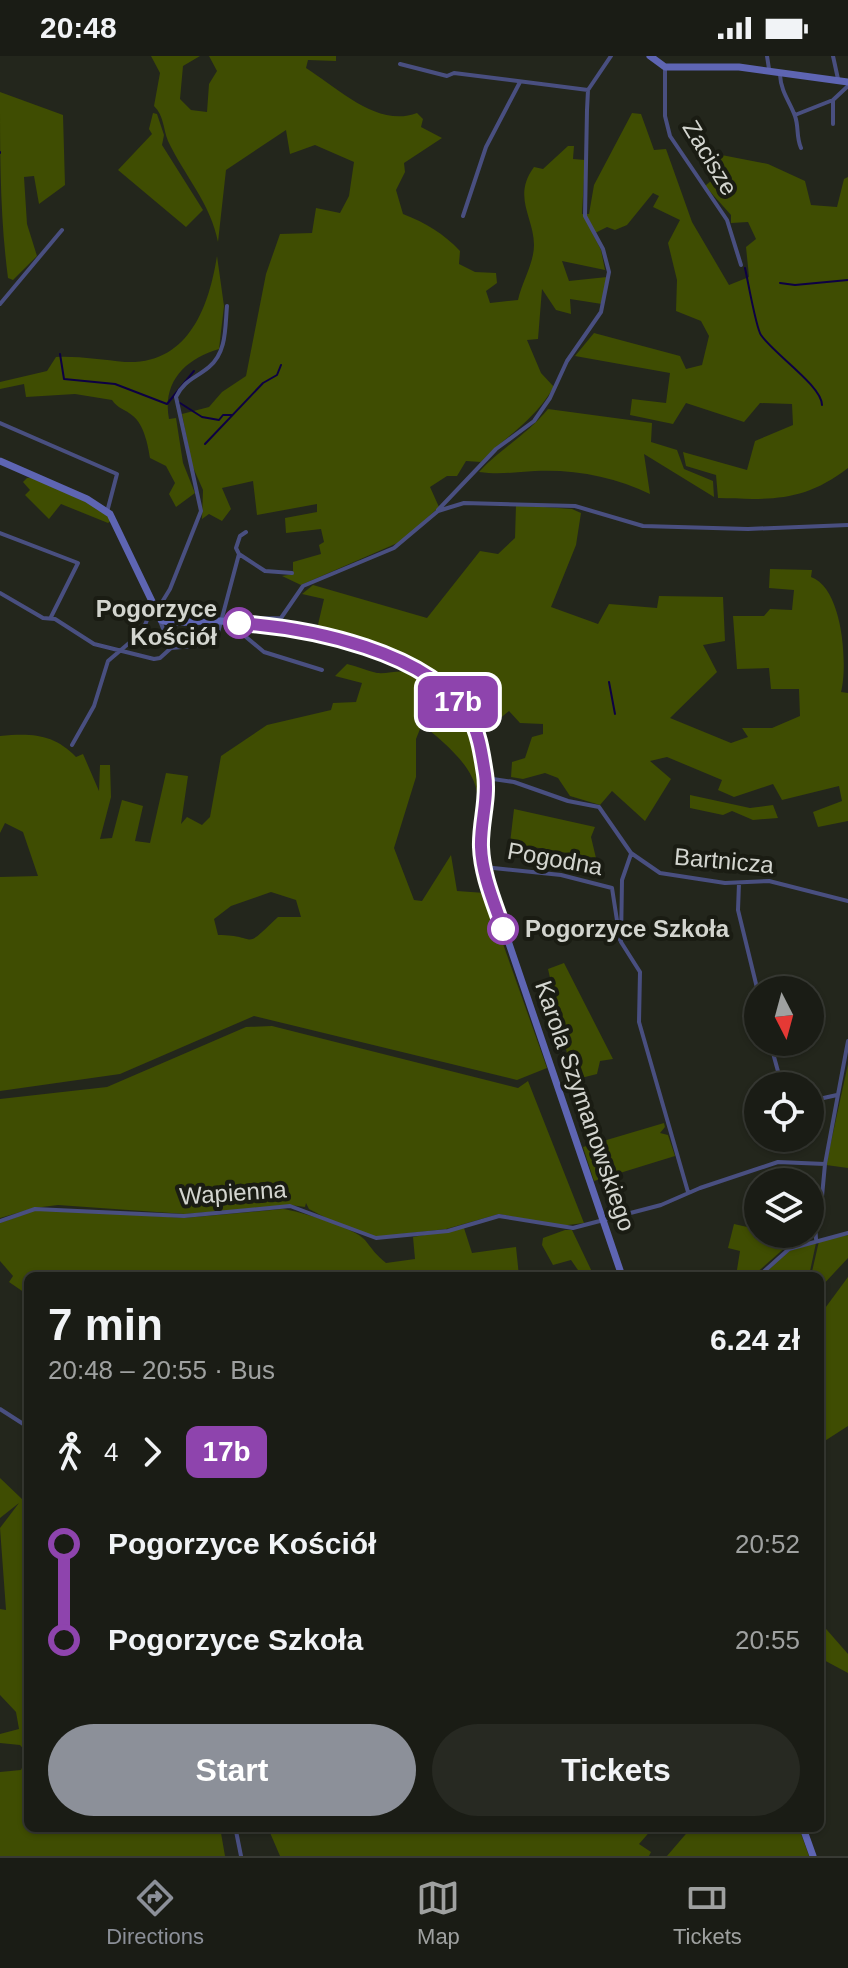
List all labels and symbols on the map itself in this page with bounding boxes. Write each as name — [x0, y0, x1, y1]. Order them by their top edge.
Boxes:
street label: Zacisze — [678, 115, 743, 200]
place label: Pogorzyce Kościół — [96, 595, 217, 650]
marker: Pogorzyce Kościół — [224, 608, 254, 638]
line badge: 17b — [412, 676, 504, 728]
street label: Pogodna — [505, 837, 605, 880]
street label: Bartnicza — [673, 843, 776, 878]
marker: Pogorzyce Szkoła — [488, 914, 518, 944]
place label: Pogorzyce Szkoła — [525, 915, 730, 942]
north arrow — [744, 976, 824, 1056]
street label: Karola Szymanowskiego — [530, 977, 641, 1234]
street label: Wapienna — [179, 1175, 288, 1210]

